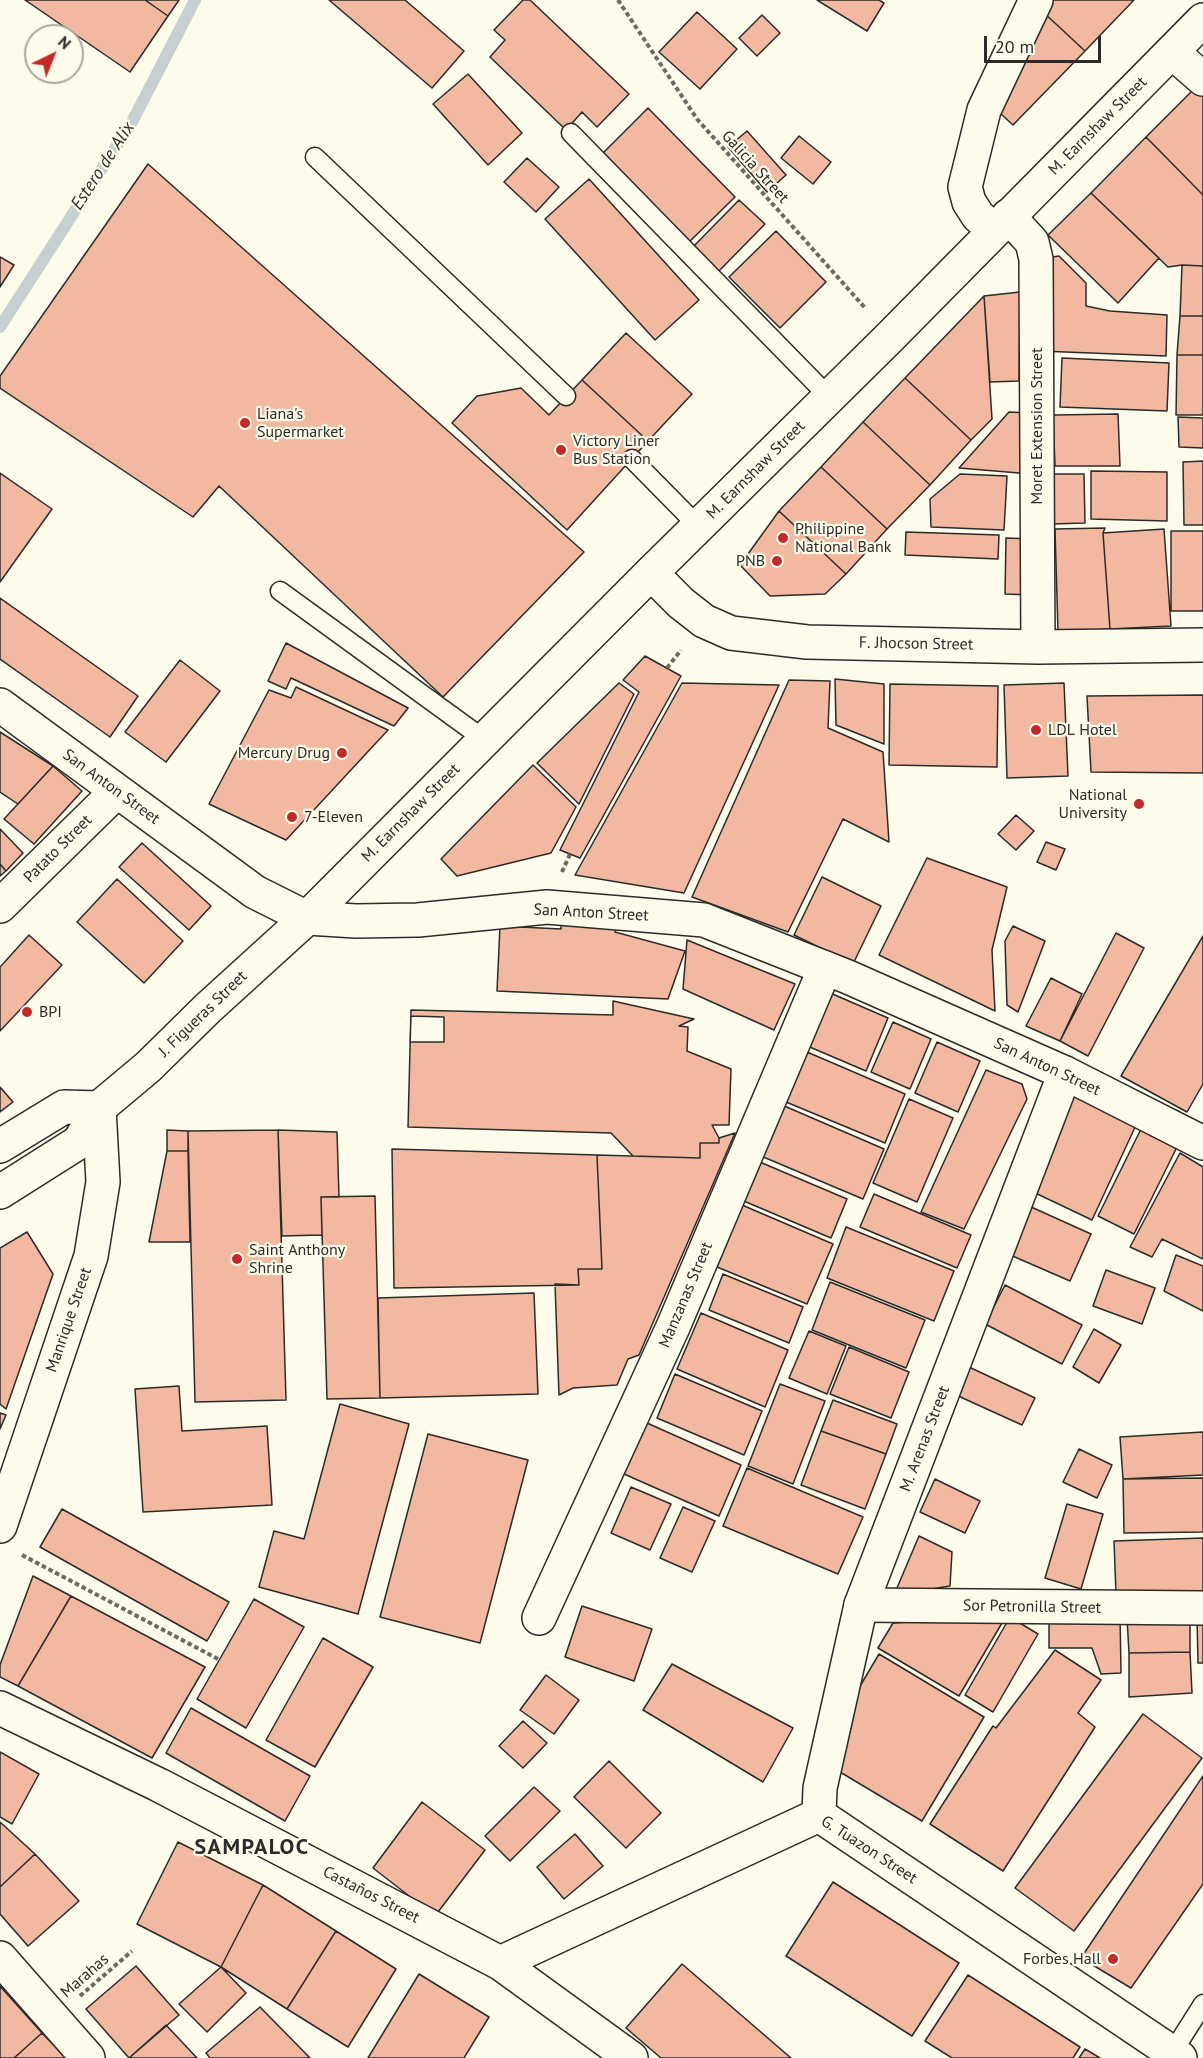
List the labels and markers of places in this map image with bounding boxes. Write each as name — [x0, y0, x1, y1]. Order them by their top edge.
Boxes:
place label: Liana's Supermarket — [257, 404, 344, 442]
marker: Liana's Supermarket — [238, 416, 252, 430]
place label: Victory Liner Bus Station — [573, 431, 659, 469]
marker: Victory Liner Bus Station — [554, 443, 568, 457]
place label: Philippine National Bank — [795, 519, 891, 557]
marker: Philippine National Bank — [776, 531, 790, 545]
place label: PNB — [736, 551, 765, 571]
marker: PNB — [770, 554, 784, 568]
place label: LDL Hotel — [1048, 720, 1117, 740]
marker: LDL Hotel — [1029, 723, 1043, 737]
place label: Mercury Drug — [238, 743, 330, 763]
marker: Mercury Drug — [335, 746, 349, 760]
place label: National University — [1059, 785, 1127, 823]
marker: National University — [1132, 797, 1146, 811]
place label: 7-Eleven — [304, 807, 363, 827]
marker: 7-Eleven — [285, 810, 299, 824]
place label: BPI — [39, 1002, 62, 1022]
marker: BPI — [20, 1005, 34, 1019]
place label: Saint Anthony Shrine — [249, 1240, 345, 1278]
marker: Saint Anthony Shrine — [230, 1252, 244, 1266]
place label: Forbes Hall — [1023, 1949, 1101, 1969]
marker: Forbes Hall — [1106, 1952, 1120, 1966]

